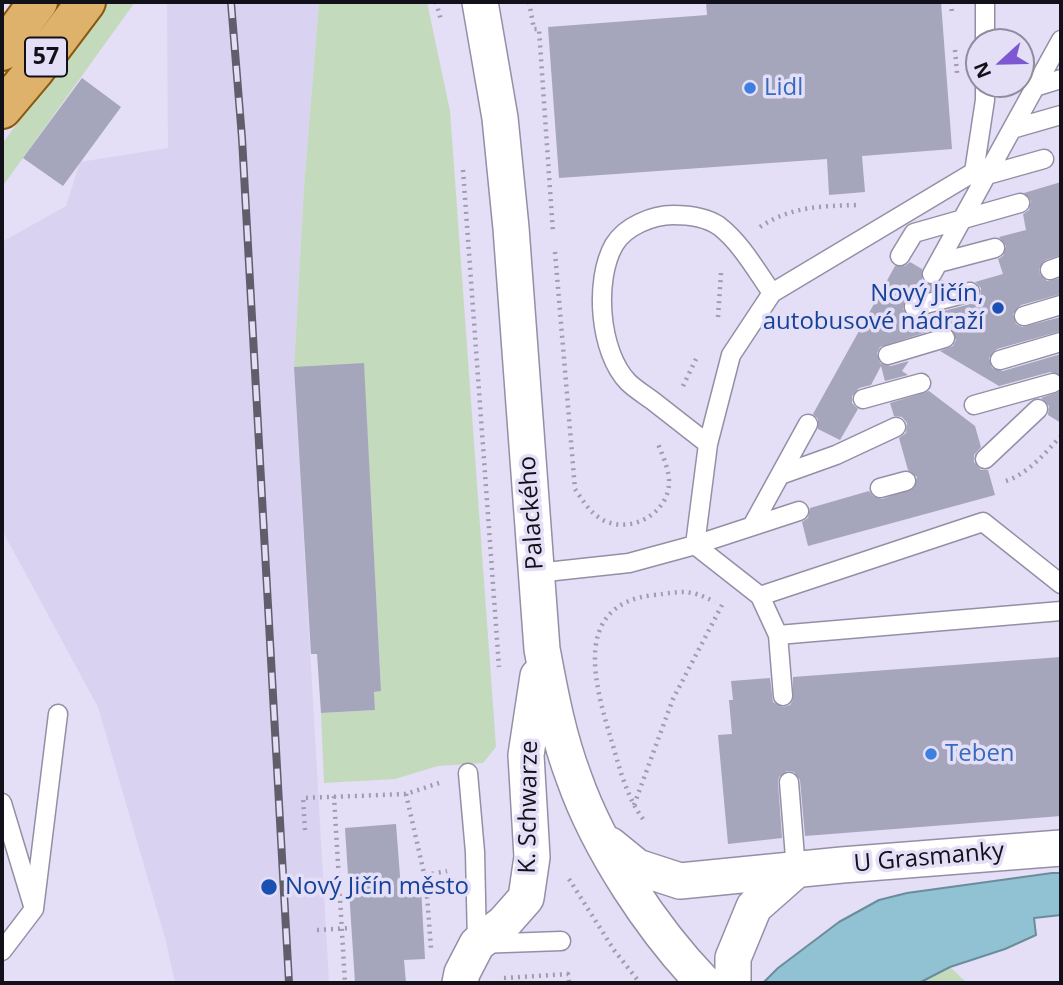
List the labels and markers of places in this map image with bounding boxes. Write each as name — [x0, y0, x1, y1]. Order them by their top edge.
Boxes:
place label: Lidl — [764, 74, 803, 102]
marker: Lidl — [742, 80, 758, 96]
place label: Nový Jičín, autobusové nádraží — [763, 280, 984, 336]
marker: Nový Jičín, autobusové nádraží — [990, 300, 1006, 316]
place label: Teben — [945, 740, 1015, 768]
marker: Teben — [923, 746, 939, 762]
place label: Nový Jičín město — [285, 873, 469, 901]
marker: Nový Jičín město — [259, 877, 279, 897]

